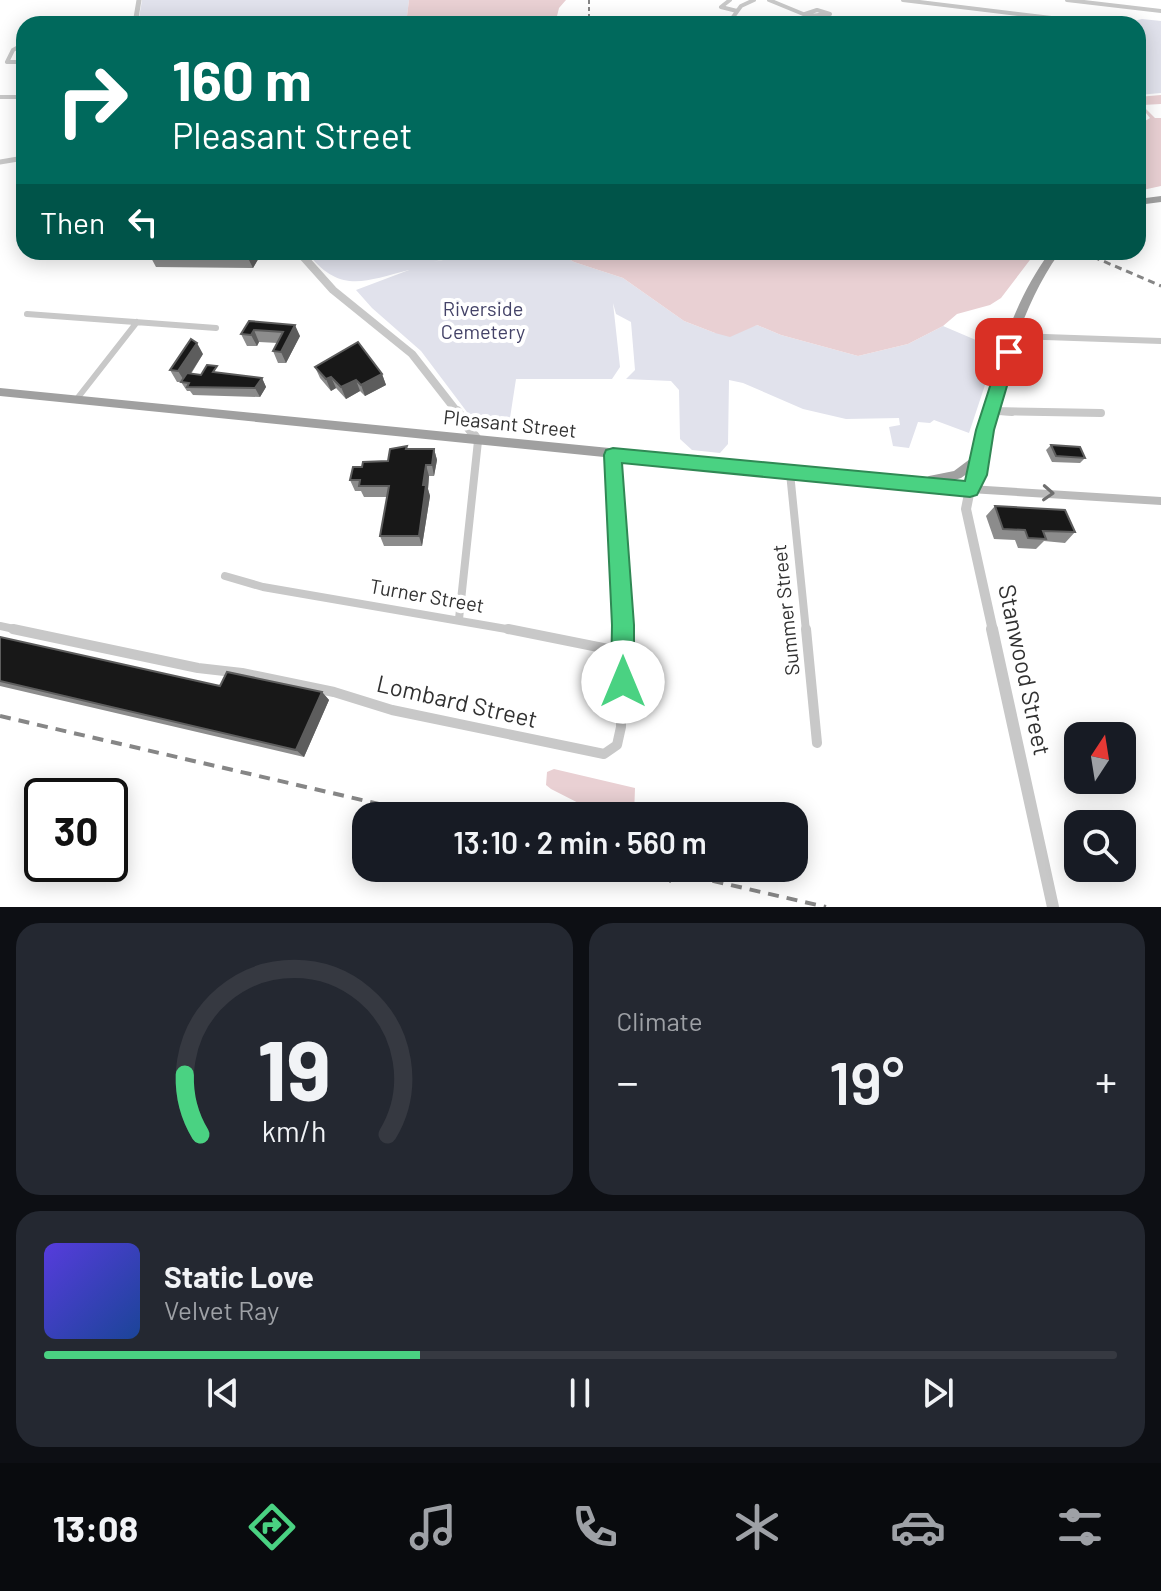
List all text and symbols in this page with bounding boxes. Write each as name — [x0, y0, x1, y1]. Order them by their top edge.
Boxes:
text: 160 m — [172, 45, 312, 112]
icon: right — [40, 48, 144, 152]
text: Pleasant Street — [172, 113, 413, 156]
icon: left — [121, 200, 165, 244]
text: Then — [40, 204, 105, 240]
park label: Riverside Cemetery — [441, 296, 525, 343]
pin — [975, 318, 1043, 386]
icon: arrive — [987, 330, 1031, 374]
street label: Pleasant Street — [442, 404, 578, 442]
one-way arrow — [1042, 485, 1055, 502]
street label: Summer Street — [766, 543, 804, 677]
street label: Turner Street — [368, 573, 486, 617]
street label: Stanwood Street — [993, 581, 1058, 758]
position arrow — [581, 640, 665, 724]
street label: Lombard Street — [374, 668, 540, 733]
north arrow — [1064, 722, 1136, 794]
map controls — [1064, 722, 1136, 882]
speed limit sign: 30 — [24, 778, 128, 882]
button: search — [1064, 810, 1136, 882]
text: 13:10 · 2 min · 560 m — [453, 824, 707, 860]
text: Climate — [617, 1005, 703, 1036]
text: 19 — [257, 1018, 331, 1118]
text: 19° — [829, 1045, 904, 1117]
text: − — [617, 1054, 639, 1107]
text: + — [1095, 1054, 1117, 1107]
text: km/h — [262, 1113, 327, 1148]
text: Static Love — [164, 1258, 314, 1294]
text: Velvet Ray — [164, 1294, 279, 1325]
icon: previous — [201, 1371, 245, 1415]
icon: pause — [558, 1371, 602, 1415]
icon: next — [916, 1371, 960, 1415]
icon: directions — [244, 1499, 300, 1555]
icon: music — [405, 1499, 461, 1555]
icon: phone — [567, 1499, 623, 1555]
icon: climate — [729, 1499, 785, 1555]
icon: car — [890, 1499, 946, 1555]
icon: filters — [1052, 1499, 1108, 1555]
text: 13:08 — [53, 1506, 138, 1549]

